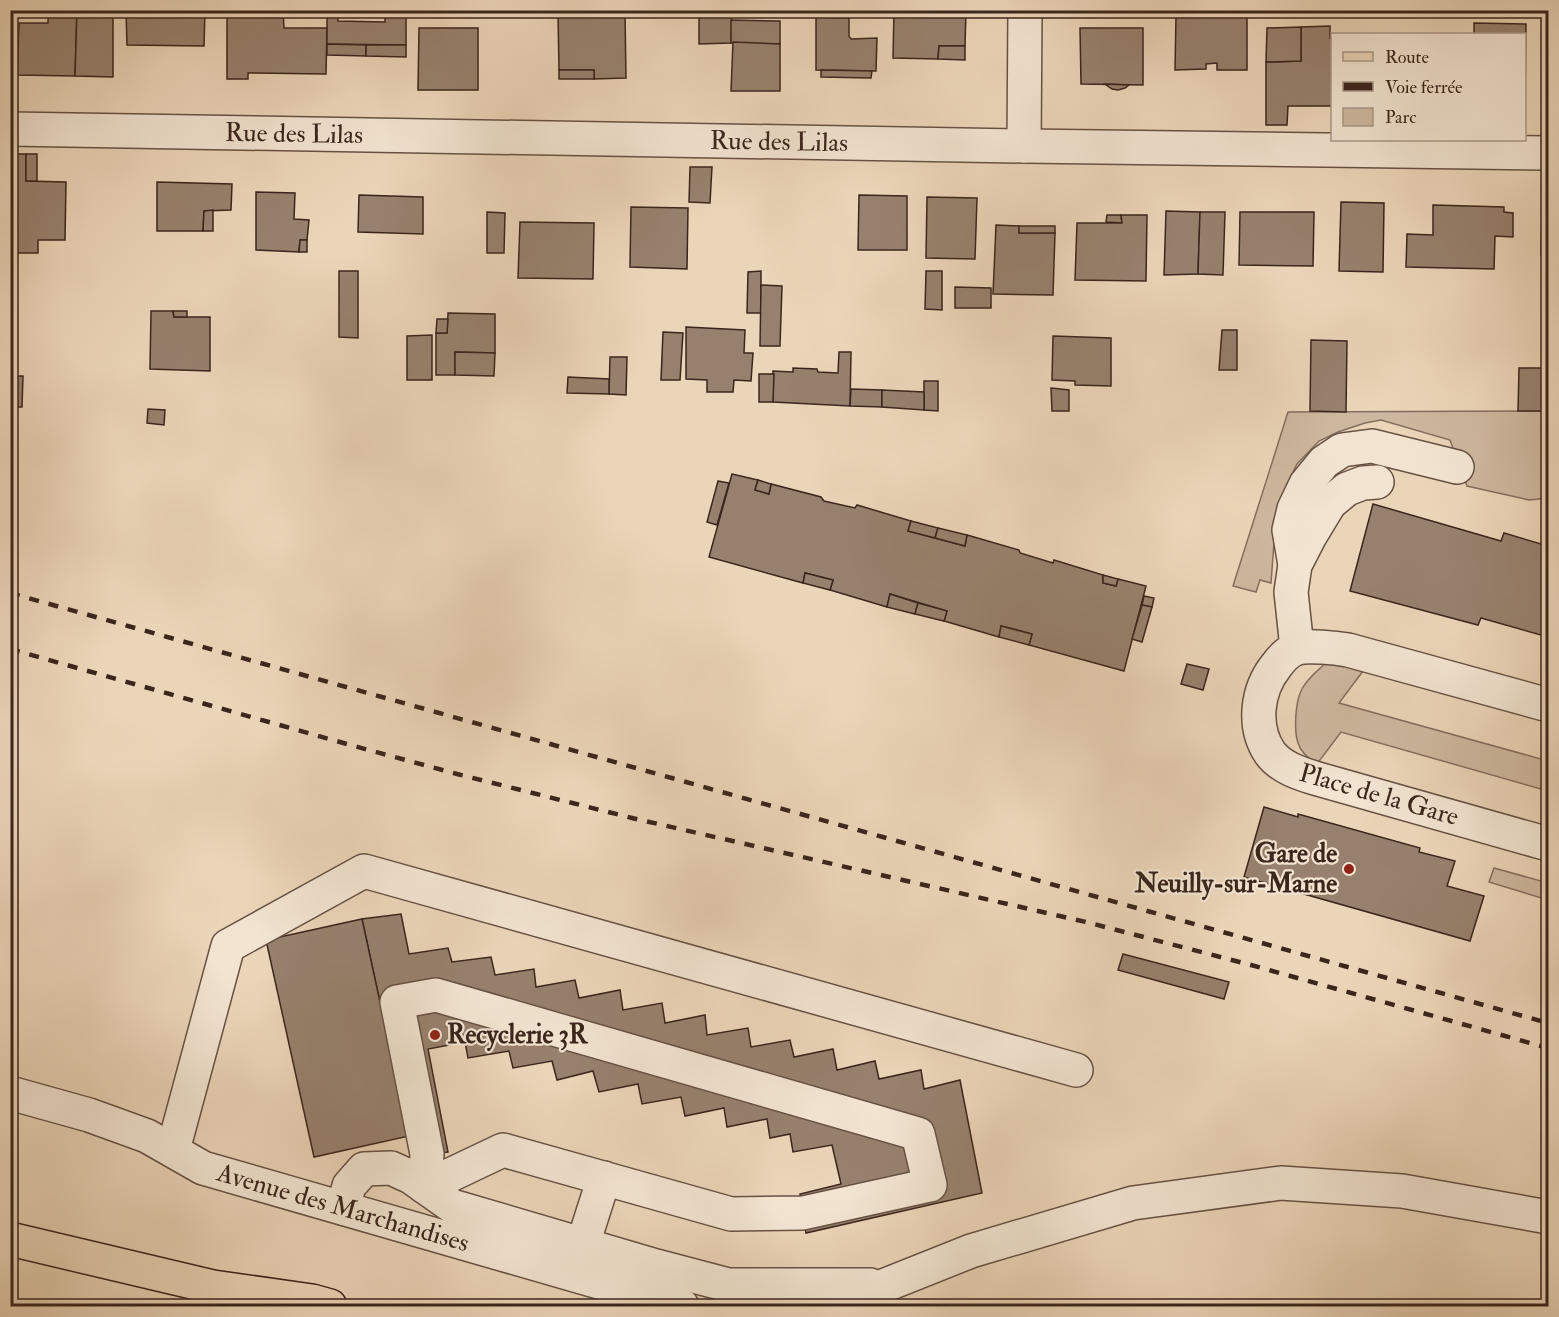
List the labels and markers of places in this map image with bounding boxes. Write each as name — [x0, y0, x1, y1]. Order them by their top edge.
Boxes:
place label: Gare de Neuilly-sur-Marne — [1134, 838, 1337, 901]
marker: Gare de Neuilly-sur-Marne — [1342, 862, 1356, 876]
place label: Recyclerie 3R — [447, 1019, 589, 1052]
marker: Recyclerie 3R — [428, 1028, 442, 1042]

